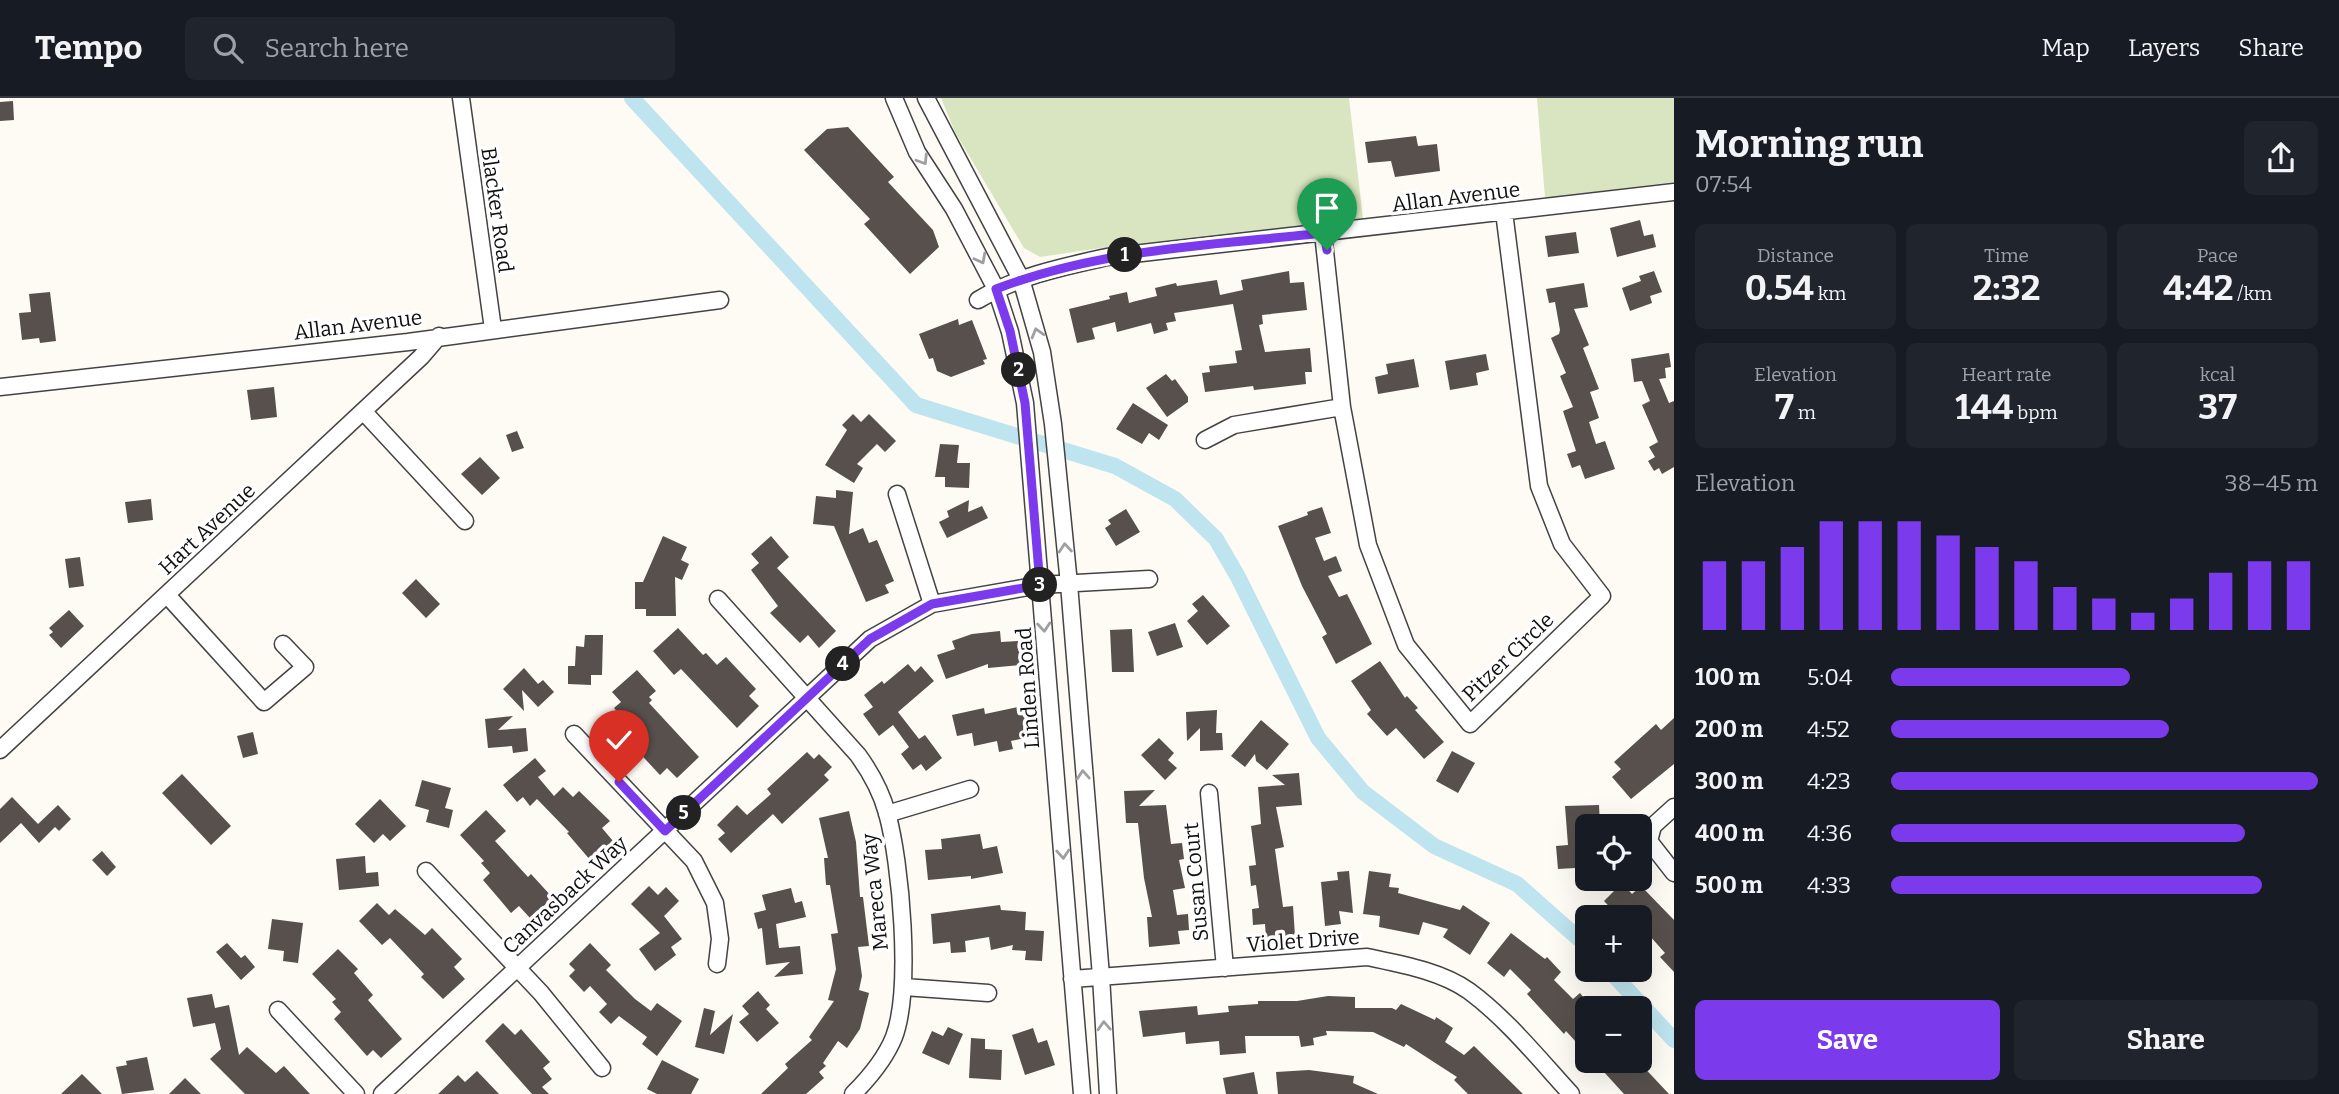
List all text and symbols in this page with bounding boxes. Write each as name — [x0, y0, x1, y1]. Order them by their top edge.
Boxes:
search box — [185, 17, 675, 80]
text: Tempo — [35, 28, 143, 68]
icon: search — [209, 29, 247, 67]
text: Search here — [265, 33, 409, 64]
text: Map — [2042, 34, 2090, 62]
text: Layers — [2128, 34, 2200, 62]
text: Share — [2238, 34, 2304, 62]
text: Morning run — [1695, 121, 1923, 167]
button: share — [2244, 121, 2318, 195]
street label: Blacker Road — [475, 146, 519, 274]
one-way arrow — [914, 152, 927, 165]
text: 07:54 — [1695, 170, 1752, 198]
street label: Allan Avenue — [1390, 176, 1522, 218]
pin — [1297, 178, 1357, 250]
icon: arrive — [1308, 189, 1346, 227]
pin: 1 — [1108, 238, 1142, 272]
text: 1 — [1120, 243, 1129, 266]
text: Distance — [1757, 244, 1834, 267]
text: Time — [1984, 244, 2029, 267]
text: Pace — [2197, 244, 2238, 267]
one-way arrow — [973, 252, 986, 264]
text: 0.54 — [1745, 267, 1814, 309]
text: 2:32 — [1973, 267, 2040, 309]
text: 4:42 — [2163, 267, 2233, 309]
text: km — [1814, 282, 1846, 305]
text: /km — [2233, 282, 2272, 305]
street label: Allan Avenue — [292, 304, 424, 346]
one-way arrow — [1030, 327, 1045, 339]
pin: 2 — [1002, 352, 1036, 388]
text: 2 — [1013, 358, 1024, 381]
text: Elevation — [1754, 363, 1837, 386]
text: Heart rate — [1962, 363, 2051, 386]
text: kcal — [2200, 363, 2235, 386]
text: 7 — [1775, 386, 1794, 428]
text: 144 — [1955, 386, 2013, 428]
text: 37 — [2198, 386, 2237, 428]
text: m — [1794, 401, 1816, 424]
text: bpm — [2013, 401, 2058, 424]
text: Elevation — [1695, 469, 1795, 497]
text: 38–45 m — [2225, 469, 2318, 497]
street label: Hart Avenue — [153, 478, 261, 580]
one-way arrow — [1058, 542, 1073, 553]
pin: 3 — [1023, 568, 1058, 602]
text: 3 — [1034, 573, 1045, 596]
street label: Pitzer Circle — [1457, 607, 1559, 707]
one-way arrow — [1036, 622, 1051, 633]
street label: Linden Road — [1011, 626, 1045, 750]
pin: 4 — [826, 646, 860, 682]
text: 4 — [837, 652, 848, 675]
text: 100 m — [1695, 663, 1760, 691]
text: 5:04 — [1807, 663, 1852, 691]
pin — [589, 710, 649, 782]
text: 200 m — [1695, 715, 1763, 743]
text: 4:52 — [1807, 715, 1850, 743]
icon: check — [600, 721, 638, 759]
text: 300 m — [1695, 767, 1764, 795]
text: 4:23 — [1807, 767, 1851, 795]
one-way arrow — [1076, 769, 1091, 780]
pin: 5 — [666, 796, 702, 830]
text: 5 — [678, 801, 689, 824]
map controls — [1575, 814, 1652, 1073]
button: locate — [1575, 814, 1652, 891]
text: 400 m — [1695, 819, 1764, 847]
text: 4:36 — [1807, 819, 1852, 847]
street label: Susan Court — [1178, 821, 1214, 943]
street label: Canvasback Way — [497, 830, 634, 960]
street label: Mareca Way — [856, 831, 894, 952]
one-way arrow — [1055, 849, 1070, 860]
text: 500 m — [1695, 871, 1763, 899]
text: 4:33 — [1807, 871, 1851, 899]
button: + — [1575, 905, 1652, 982]
street label: Violet Drive — [1246, 924, 1360, 958]
button: − — [1575, 996, 1652, 1073]
button: Save — [1695, 1000, 2000, 1080]
button: Share — [2014, 1000, 2318, 1080]
one-way arrow — [1097, 1020, 1112, 1031]

